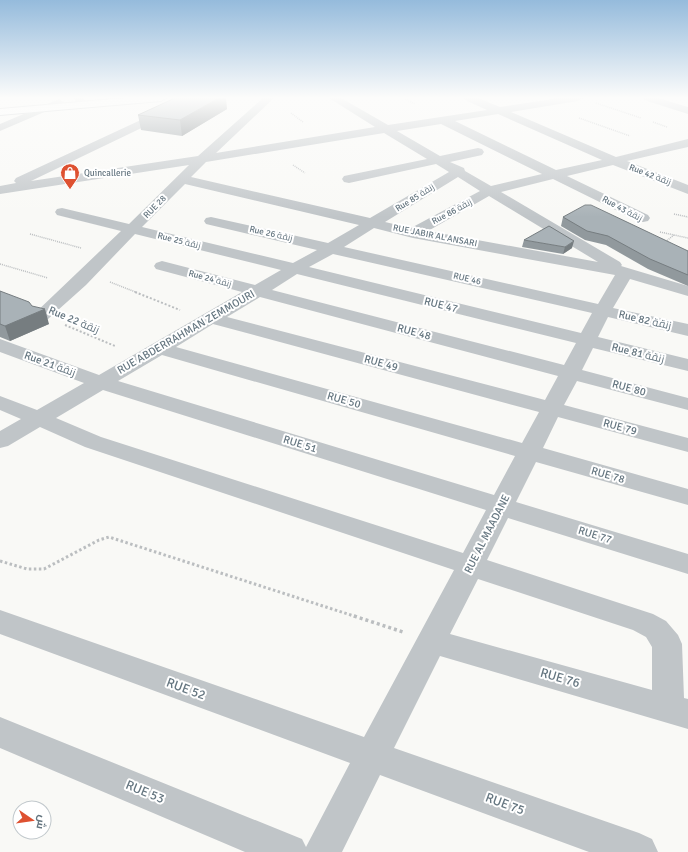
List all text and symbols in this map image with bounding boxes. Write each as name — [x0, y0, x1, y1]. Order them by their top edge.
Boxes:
shop icon: Quincallerie — [59, 162, 81, 190]
street label: Rue 42 زنقة — [627, 162, 673, 188]
place label: Quincallerie — [84, 168, 131, 179]
street label: Rue 85 زنقة — [393, 182, 437, 214]
street label: RUE 28 — [141, 193, 169, 221]
street label: Rue 43 زنقة — [600, 194, 644, 224]
street label: Rue 86 زنقة — [430, 197, 474, 227]
street label: RUE JABIR AL ANSARI — [392, 222, 478, 250]
street label: Rue 26 زنقة — [248, 224, 294, 244]
street label: Rue 25 زنقة — [156, 230, 202, 252]
street label: Rue 24 زنقة — [187, 268, 233, 290]
street label: RUE 46 — [452, 270, 482, 288]
street label: RUE ABDERRAHMAN ZEMMOURI — [115, 287, 257, 377]
street label: RUE 47 — [423, 295, 459, 315]
street label: Rue 22 زنقة — [47, 304, 101, 337]
street label: Rue 82 زنقة — [617, 308, 673, 332]
street label: RUE 48 — [396, 321, 432, 343]
street label: Rue 81 زنقة — [610, 340, 666, 366]
street label: Rue 21 زنقة — [22, 349, 78, 379]
street label: RUE 49 — [363, 352, 399, 374]
street label: RUE 80 — [611, 377, 647, 399]
street label: RUE 50 — [326, 389, 362, 411]
street label: RUE 79 — [602, 416, 638, 438]
street label: RUE 51 — [282, 433, 318, 455]
street label: RUE 78 — [590, 464, 626, 486]
street label: RUE AL MAADANE — [461, 492, 513, 576]
street label: RUE 77 — [577, 524, 613, 546]
street label: RUE 76 — [538, 665, 582, 691]
street label: RUE 52 — [164, 675, 208, 703]
street label: RUE 53 — [123, 777, 167, 807]
street label: RUE 75 — [483, 790, 527, 818]
north arrow — [12, 800, 52, 840]
text: ش — [33, 814, 49, 830]

